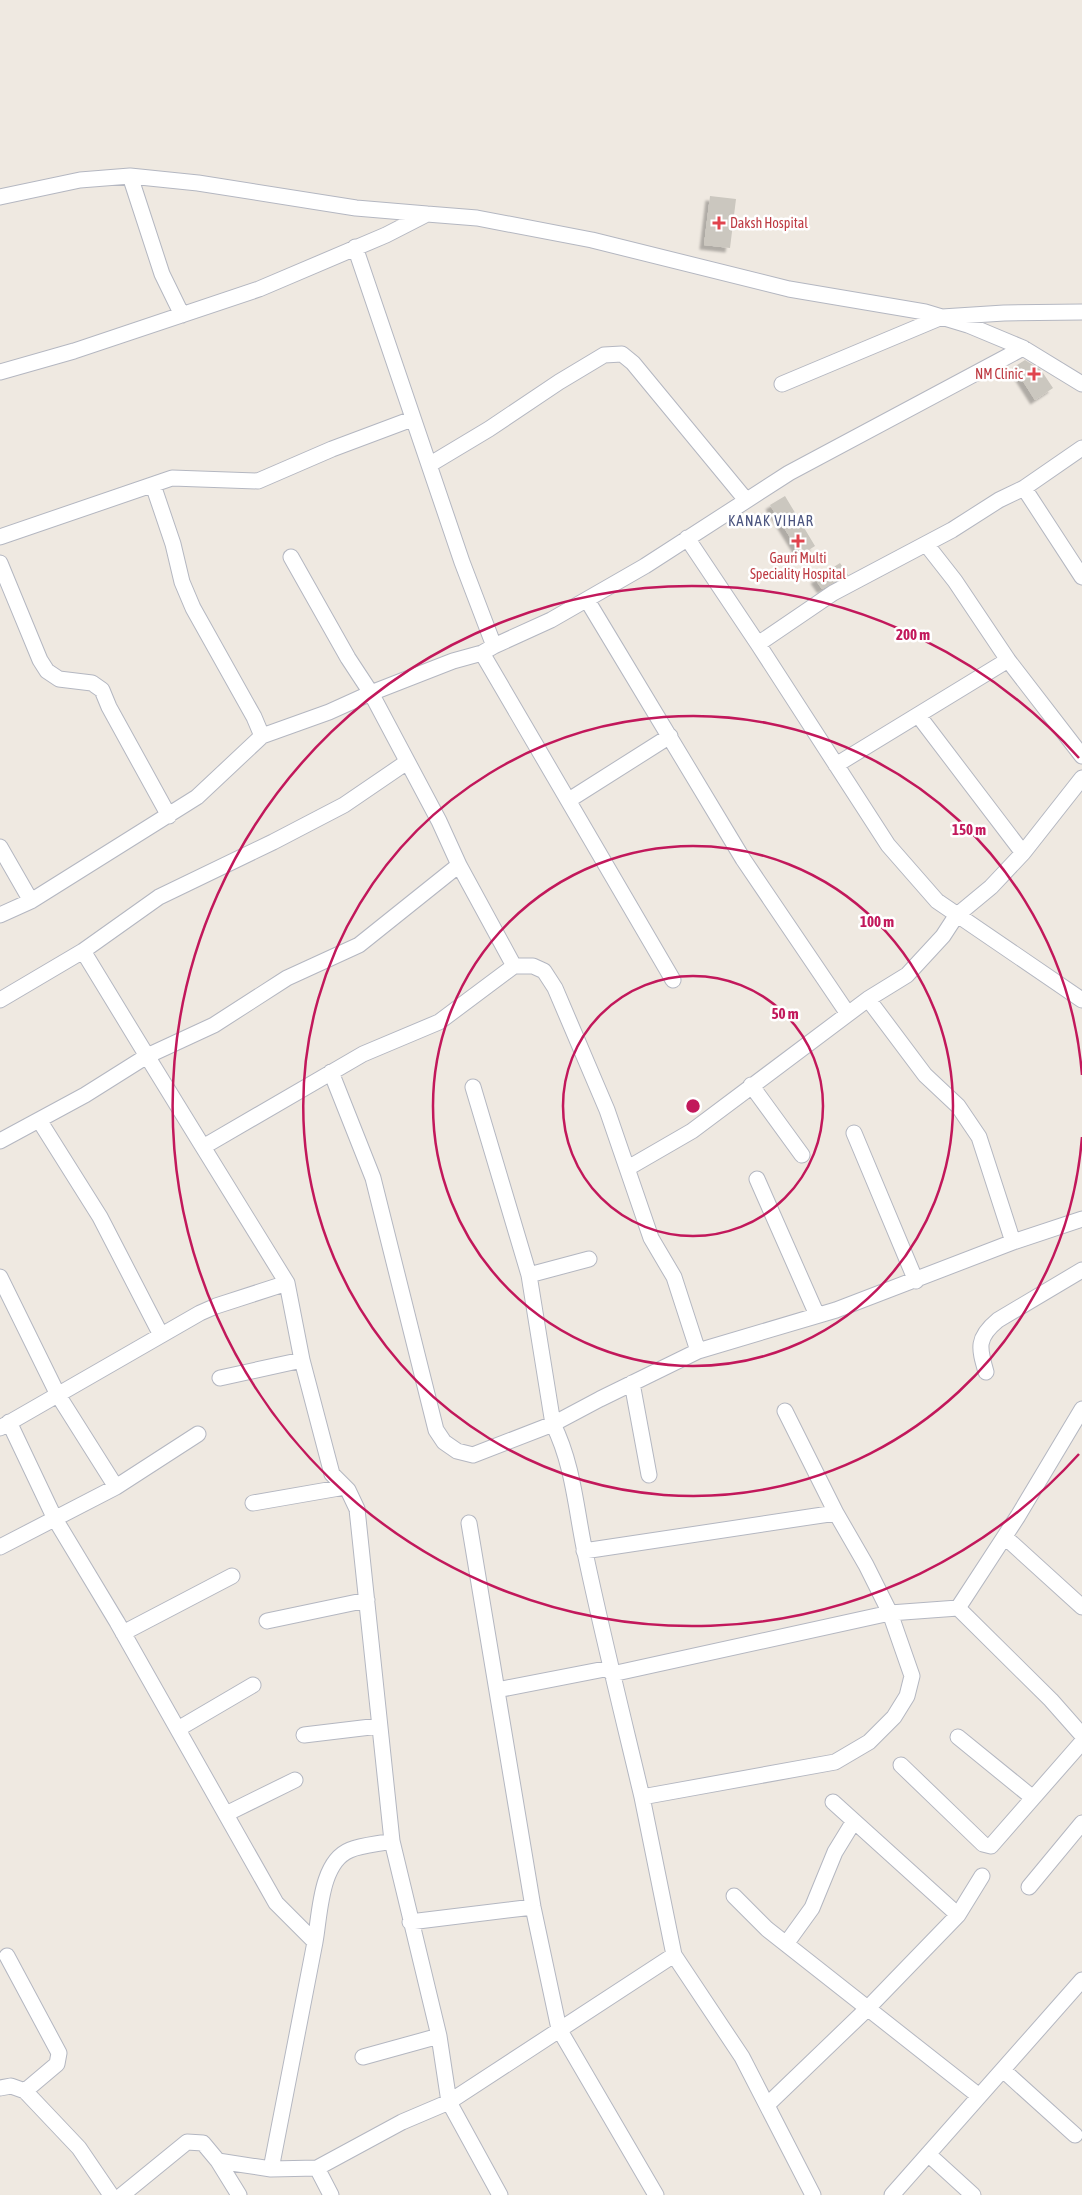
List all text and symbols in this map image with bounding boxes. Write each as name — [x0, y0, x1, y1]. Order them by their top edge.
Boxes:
place label: Daksh Hospital — [730, 215, 808, 231]
marker: Daksh Hospital — [712, 216, 726, 230]
place label: NM Clinic — [975, 366, 1024, 382]
marker: NM Clinic — [1027, 367, 1041, 381]
district label: KANAK VIHAR — [728, 512, 814, 529]
marker: Gauri Multi Speciality Hospital — [791, 534, 805, 548]
place label: Gauri Multi Speciality Hospital — [750, 550, 846, 582]
text: 200 m — [896, 626, 930, 643]
text: 150 m — [952, 821, 986, 838]
text: 100 m — [860, 913, 894, 930]
text: 50 m — [772, 1005, 799, 1022]
centre of rings — [684, 1097, 702, 1115]

